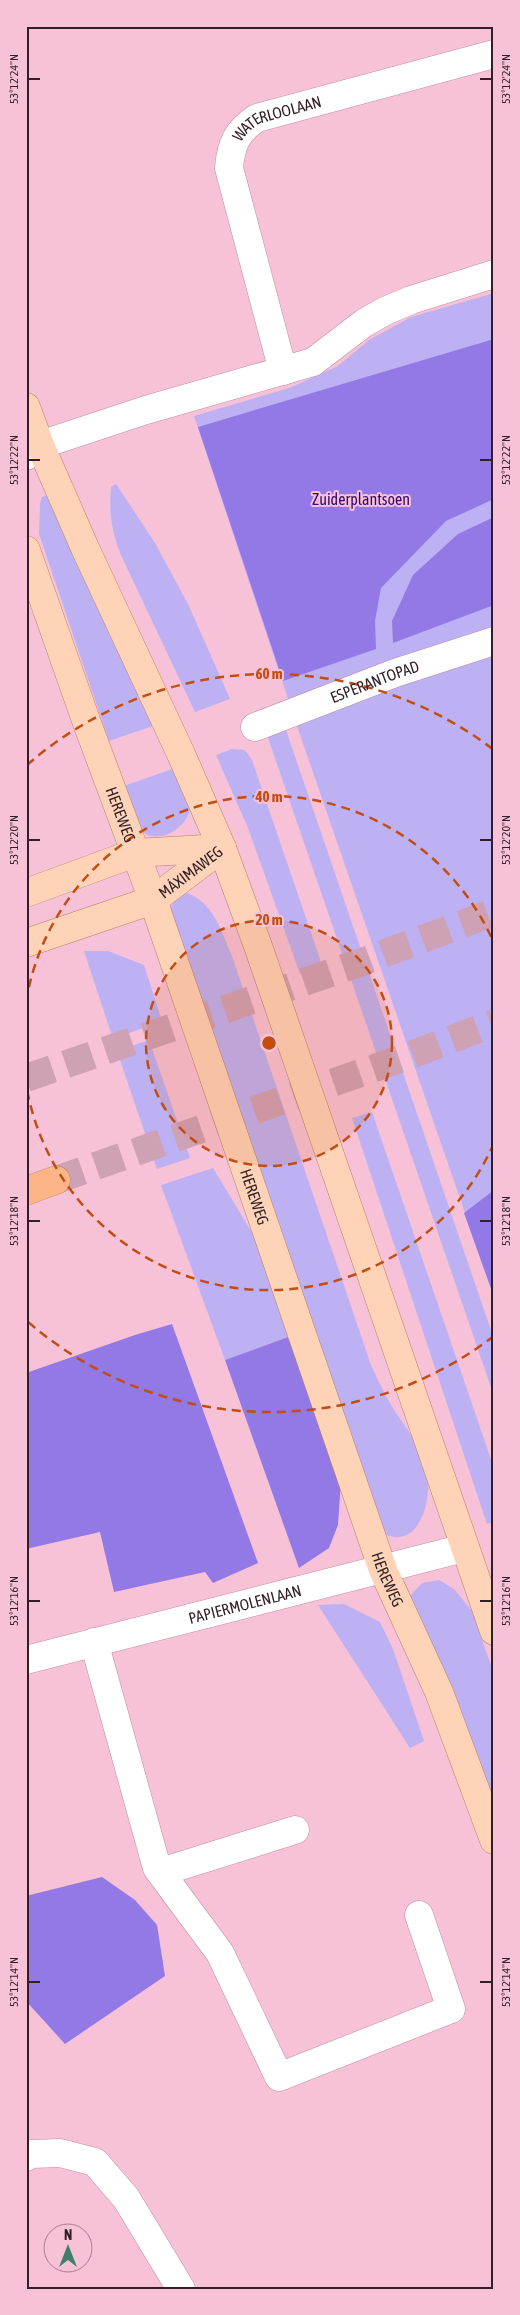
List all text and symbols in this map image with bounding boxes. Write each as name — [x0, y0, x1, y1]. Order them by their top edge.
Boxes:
text: 53°12'24"N — [7, 54, 21, 104]
text: 53°12'24"N — [499, 54, 513, 104]
street label: WATERLOOLAAN — [228, 92, 323, 144]
text: 53°12'22"N — [7, 435, 21, 485]
text: 53°12'22"N — [499, 435, 513, 485]
park label: Zuiderplantsoen — [312, 490, 410, 509]
street label: ESPERANTOPAD — [328, 657, 421, 706]
text: 60 m — [256, 665, 283, 682]
street label: HEREWEG — [102, 784, 140, 845]
text: 40 m — [255, 788, 283, 805]
text: 53°12'20"N — [7, 815, 21, 865]
text: 53°12'20"N — [499, 815, 513, 865]
street label: MÁXIMAWEG — [155, 842, 226, 902]
text: 20 m — [256, 911, 283, 928]
centre of rings — [260, 1034, 278, 1052]
street label: HEREWEG — [237, 1166, 273, 1227]
text: 53°12'18"N — [7, 1196, 21, 1246]
text: 53°12'18"N — [499, 1196, 513, 1246]
street label: HEREWEG — [368, 1549, 408, 1609]
text: 53°12'16"N — [7, 1576, 21, 1626]
text: 53°12'16"N — [499, 1576, 513, 1626]
street label: PAPIERMOLENLAAN — [187, 1581, 303, 1627]
text: 53°12'14"N — [7, 1957, 21, 2007]
text: 53°12'14"N — [499, 1957, 513, 2007]
north arrow — [42, 2222, 92, 2272]
text: N — [64, 2227, 72, 2243]

